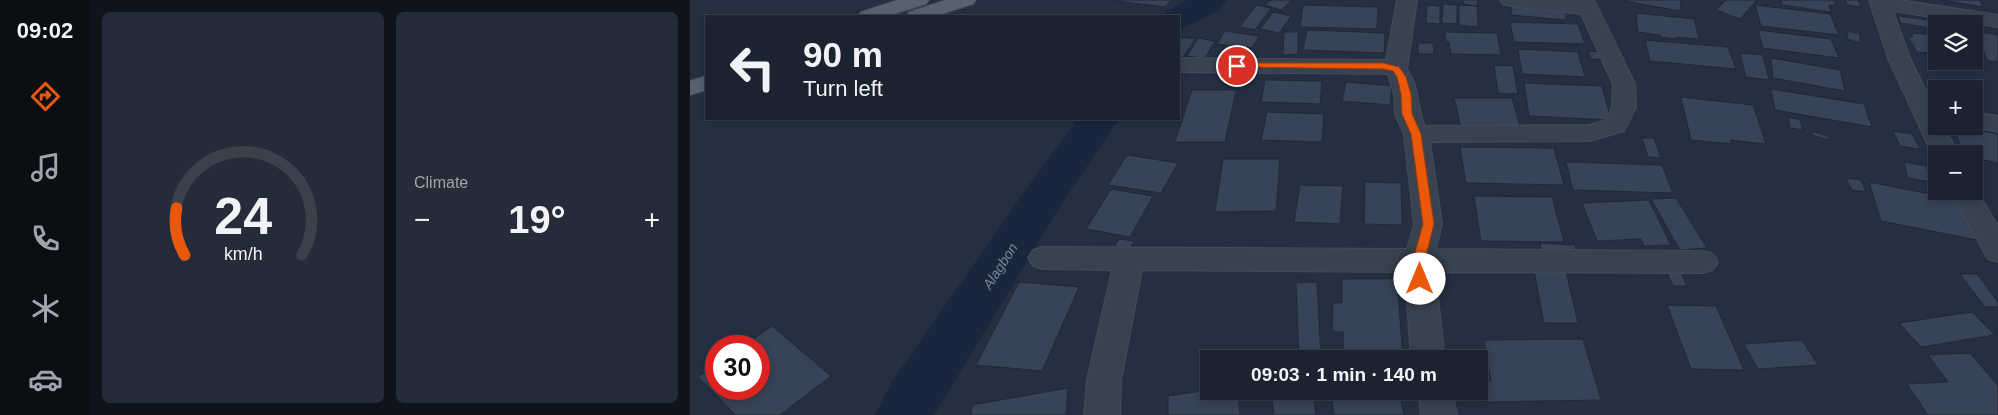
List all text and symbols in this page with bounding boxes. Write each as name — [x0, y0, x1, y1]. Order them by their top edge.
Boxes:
map controls — [1928, 15, 1983, 200]
button: layers — [1928, 15, 1983, 70]
text: 09:02 — [17, 18, 73, 43]
icon: left — [720, 35, 785, 100]
text: 90 m — [803, 35, 883, 74]
pin — [1216, 45, 1258, 87]
icon: arrive — [1223, 52, 1251, 80]
text: Turn left — [803, 76, 883, 101]
icon: directions — [28, 79, 63, 114]
button: + — [1928, 80, 1983, 135]
button: − — [1928, 145, 1983, 200]
icon: music — [28, 150, 63, 185]
text: Climate — [414, 174, 468, 191]
text: 24 — [214, 187, 272, 245]
text: 19° — [508, 199, 566, 241]
text: − — [414, 204, 430, 235]
text: + — [644, 204, 660, 235]
icon: phone — [28, 221, 63, 256]
water label: Alagbon — [979, 240, 1021, 293]
text: km/h — [224, 244, 262, 264]
position arrow — [1393, 252, 1445, 304]
icon: climate — [28, 291, 63, 326]
speed limit sign: 30 — [705, 335, 770, 400]
icon: car — [28, 362, 63, 397]
text: 09:03 · 1 min · 140 m — [1251, 364, 1437, 385]

